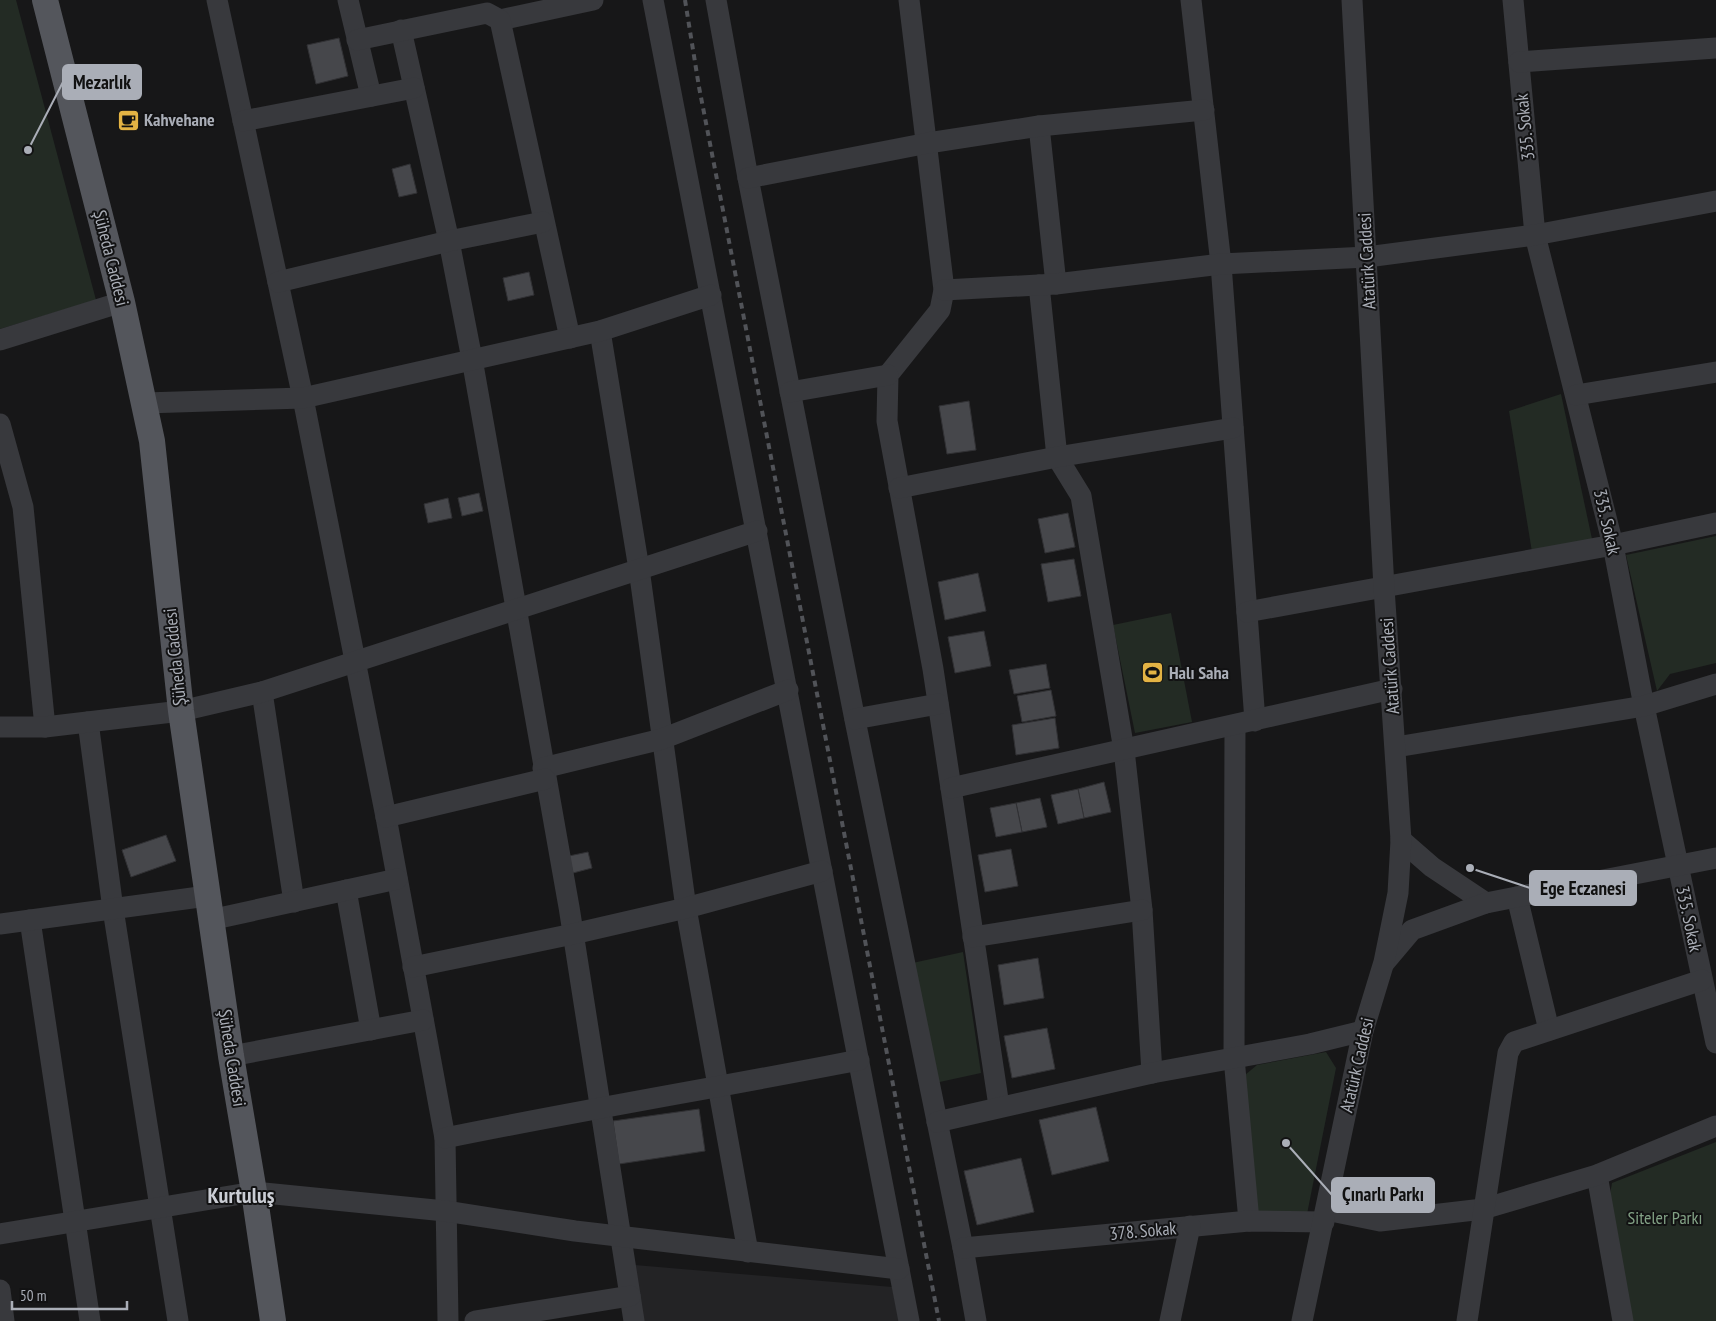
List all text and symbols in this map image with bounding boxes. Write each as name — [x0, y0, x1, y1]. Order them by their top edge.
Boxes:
callout: Mezarlık — [63, 65, 141, 99]
text: Mezarlık — [73, 70, 131, 94]
street label: 335. Sokak — [1510, 93, 1539, 161]
cafe icon: Kahvehane — [116, 108, 140, 132]
place label: Kahvehane — [144, 108, 215, 131]
street label: Şüheda Caddesi — [88, 208, 134, 308]
street label: Atatürk Caddesi — [1352, 212, 1381, 310]
street label: 335. Sokak — [1589, 487, 1626, 557]
street label: Şüheda Caddesi — [158, 607, 191, 707]
street label: Atatürk Caddesi — [1375, 617, 1404, 715]
sports icon: Halı Saha — [1141, 661, 1165, 685]
place label: Halı Saha — [1169, 661, 1229, 684]
callout: Ege Eczanesi — [1530, 871, 1636, 905]
text: Ege Eczanesi — [1540, 876, 1626, 900]
street label: 335. Sokak — [1671, 884, 1708, 954]
street label: Şüheda Caddesi — [213, 1008, 252, 1108]
street label: Atatürk Caddesi — [1334, 1015, 1379, 1115]
callout: Çınarlı Parkı — [1332, 1178, 1434, 1212]
district label: Kurtuluş — [208, 1181, 275, 1209]
text: Çınarlı Parkı — [1342, 1182, 1424, 1206]
park label: Siteler Parkı — [1628, 1206, 1702, 1229]
street label: 378. Sokak — [1109, 1216, 1177, 1245]
scale bar — [12, 1278, 128, 1310]
text: 50 m — [20, 1286, 46, 1305]

